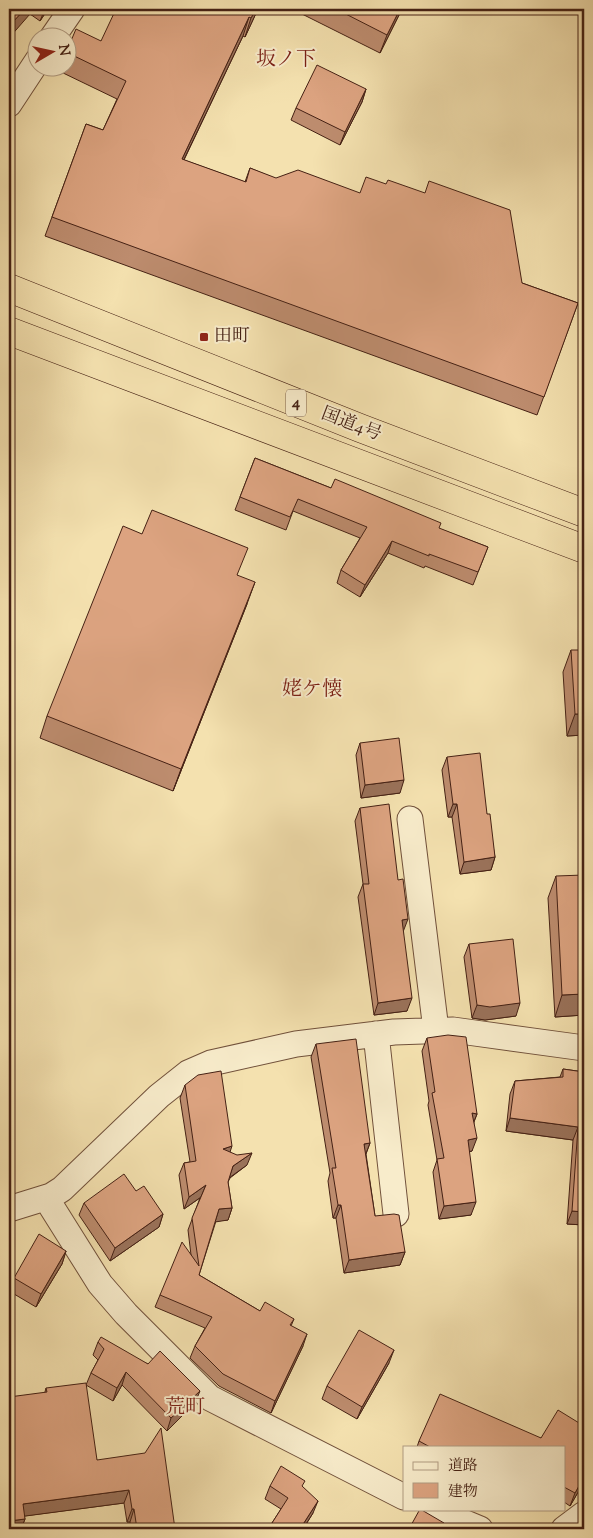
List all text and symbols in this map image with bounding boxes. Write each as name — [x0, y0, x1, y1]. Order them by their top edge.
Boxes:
north arrow — [28, 28, 78, 78]
text: N — [52, 43, 74, 57]
district label: 坂ノ下 — [256, 46, 316, 75]
place label: 田町 — [214, 324, 250, 350]
marker: 田町 — [198, 331, 210, 343]
road number: 4 — [286, 389, 306, 416]
street label: 国道4号 — [317, 402, 385, 448]
district label: 姥ケ懐 — [282, 676, 342, 705]
district label: 荒町 — [165, 1394, 205, 1423]
legend — [403, 1446, 566, 1510]
text: 道路 — [448, 1456, 478, 1477]
text: 建物 — [448, 1482, 478, 1503]

